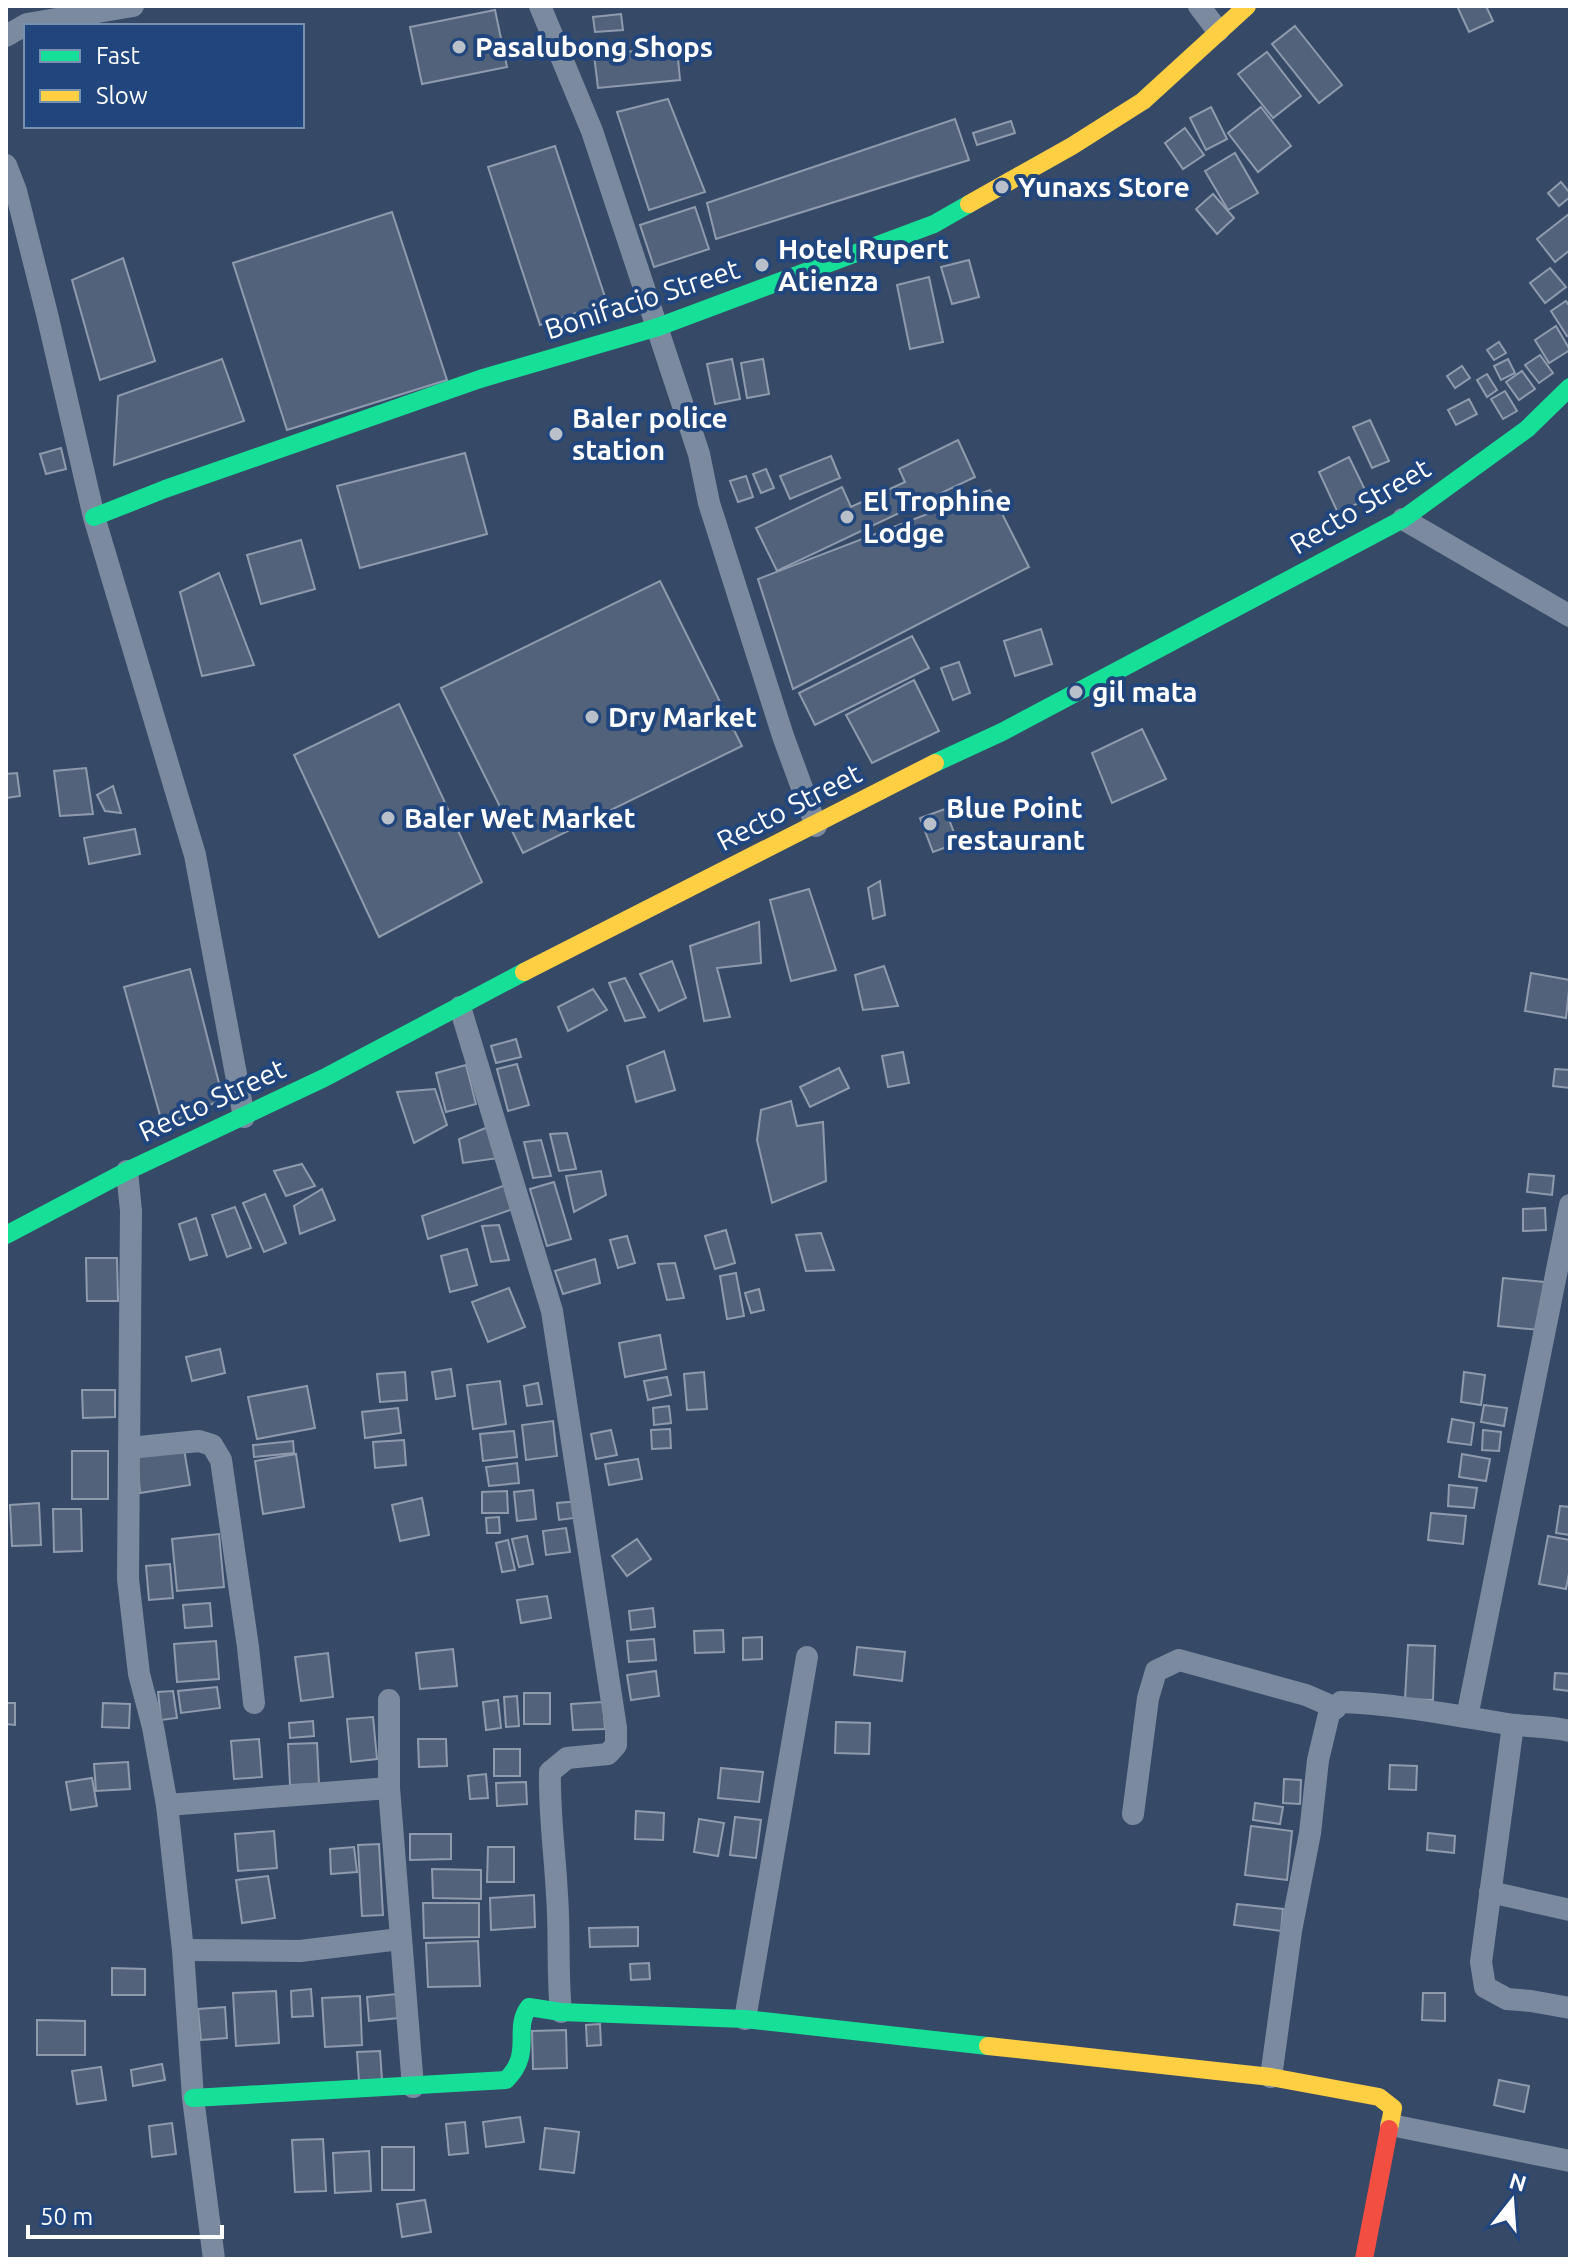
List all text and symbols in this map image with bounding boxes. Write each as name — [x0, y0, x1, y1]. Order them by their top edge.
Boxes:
legend — [24, 24, 304, 128]
place label: Pasalubong Shops — [475, 31, 713, 62]
marker: Pasalubong Shops — [450, 38, 468, 56]
text: Fast — [96, 42, 140, 69]
text: Slow — [96, 82, 148, 109]
place label: Yunaxs Store — [1018, 171, 1190, 202]
marker: Yunaxs Store — [993, 178, 1011, 196]
place label: Hotel Rupert Atienza — [778, 233, 949, 296]
street label: Bonifacio Street — [541, 252, 743, 345]
marker: Hotel Rupert Atienza — [753, 256, 771, 274]
place label: Baler police station — [572, 402, 728, 465]
marker: Baler police station — [547, 425, 565, 443]
street label: Recto Street — [1284, 452, 1435, 559]
place label: El Trophine Lodge — [863, 485, 1012, 548]
marker: El Trophine Lodge — [838, 508, 856, 526]
place label: gil mata — [1092, 676, 1198, 707]
marker: gil mata — [1067, 683, 1085, 701]
place label: Dry Market — [608, 701, 757, 732]
marker: Dry Market — [583, 708, 601, 726]
street label: Recto Street — [711, 757, 866, 856]
place label: Blue Point restaurant — [946, 792, 1085, 855]
place label: Baler Wet Market — [404, 802, 636, 833]
marker: Baler Wet Market — [379, 809, 397, 827]
marker: Blue Point restaurant — [921, 815, 939, 833]
street label: Recto Street — [134, 1052, 290, 1147]
north arrow — [1472, 2161, 1552, 2241]
text: N — [1506, 2167, 1530, 2196]
scale bar — [28, 2189, 222, 2239]
text: 50 m — [40, 2203, 93, 2230]

